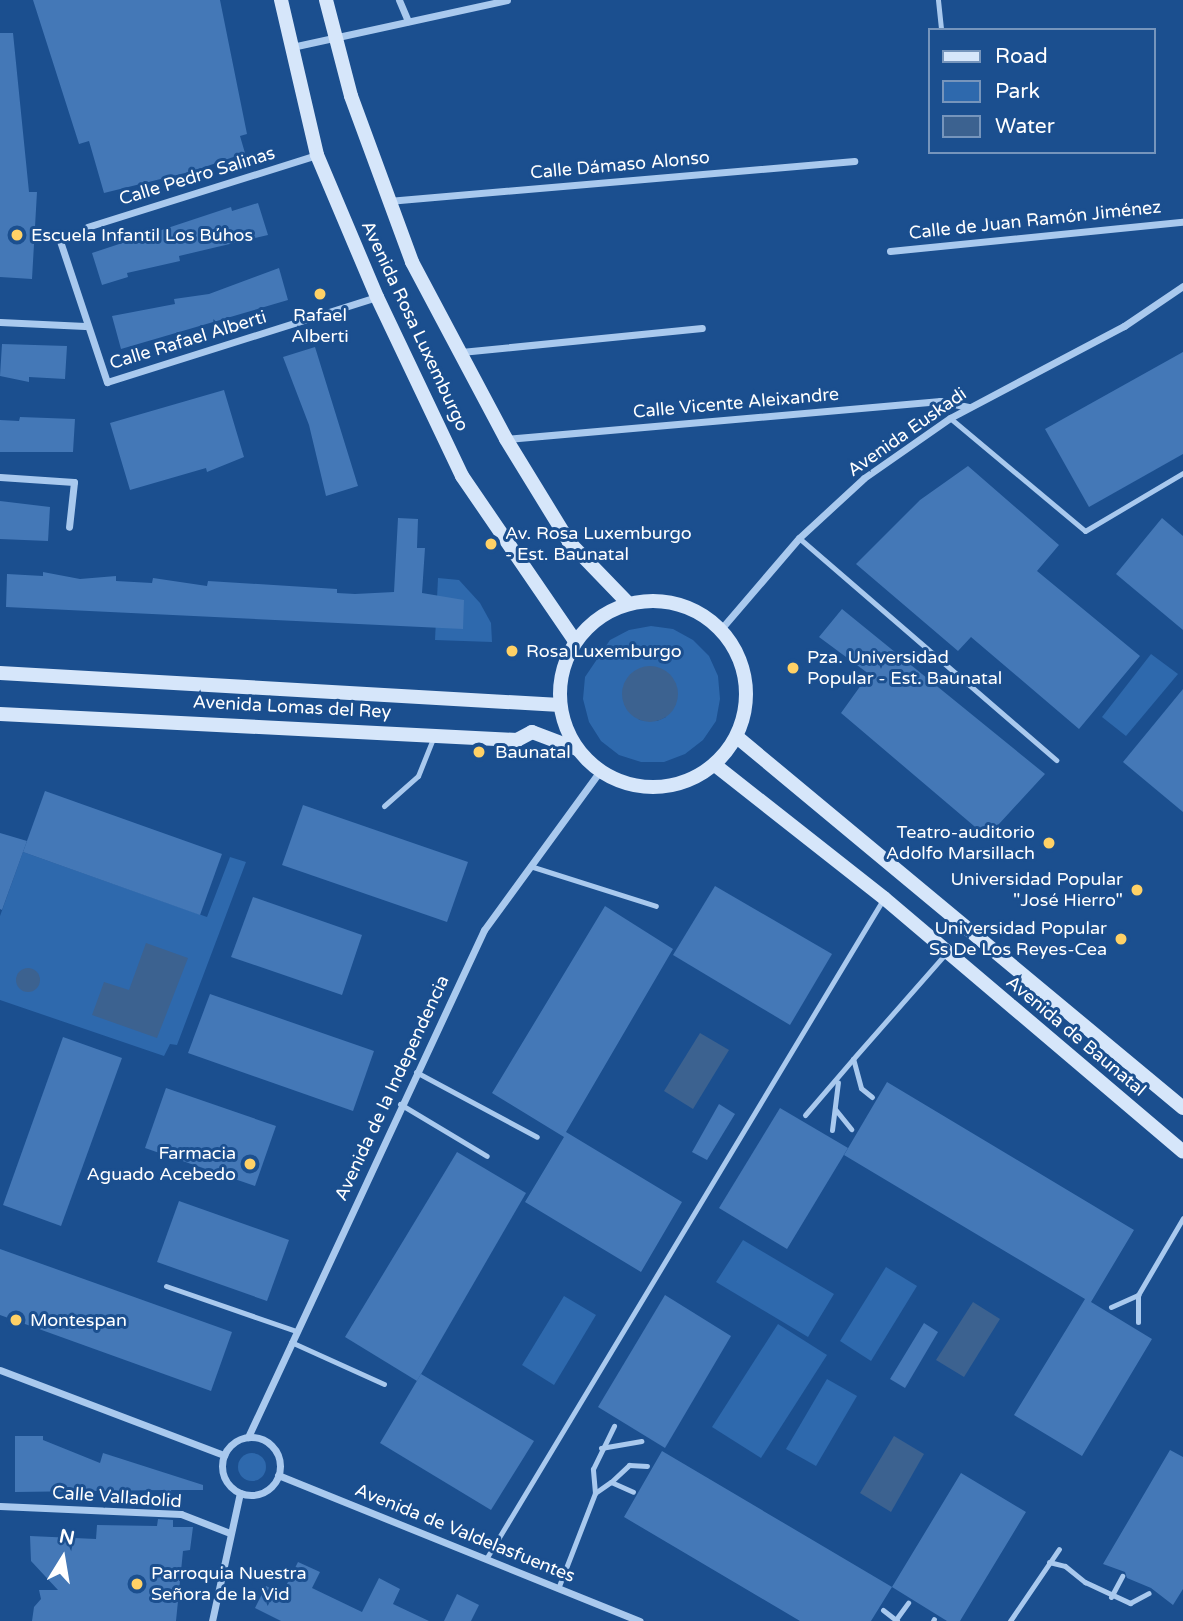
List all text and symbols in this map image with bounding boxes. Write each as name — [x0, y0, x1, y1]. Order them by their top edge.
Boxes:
legend — [928, 28, 1155, 154]
text: Road — [995, 44, 1048, 69]
text: Park — [995, 79, 1040, 104]
text: Water — [995, 114, 1055, 139]
street label: Calle Pedro Salinas — [116, 142, 278, 210]
street label: Calle Dámaso Alonso — [529, 146, 711, 184]
street label: Calle de Juan Ramón Jiménez — [908, 196, 1162, 244]
street label: Avenida Rosa Luxemburgo — [357, 217, 473, 435]
place label: Escuela Infantil Los Búhos — [31, 224, 253, 246]
marker: Escuela Infantil Los Búhos — [9, 227, 25, 243]
marker: Rafael Alberti — [312, 286, 328, 302]
place label: Rafael Alberti — [291, 305, 349, 348]
street label: Calle Rafael Alberti — [107, 306, 269, 374]
street label: Calle Vicente Aleixandre — [632, 383, 840, 423]
street label: Avenida Euskadi — [843, 383, 971, 481]
place label: Av. Rosa Luxemburgo - Est. Baunatal — [505, 523, 692, 566]
marker: Av. Rosa Luxemburgo - Est. Baunatal — [483, 536, 499, 552]
place label: Rosa Luxemburgo — [526, 640, 682, 662]
marker: Rosa Luxemburgo — [504, 643, 520, 659]
place label: Pza. Universidad Popular - Est. Baunatal — [807, 647, 1002, 690]
marker: Pza. Universidad Popular - Est. Baunatal — [785, 660, 801, 676]
street label: Avenida Lomas del Rey — [192, 691, 392, 723]
place label: Baunatal — [495, 741, 571, 763]
marker: Baunatal — [469, 742, 489, 762]
place label: Teatro-auditorio Adolfo Marsillach — [886, 822, 1035, 864]
marker: Teatro-auditorio Adolfo Marsillach — [1041, 835, 1057, 851]
place label: Universidad Popular "José Hierro" — [951, 869, 1123, 912]
marker: Universidad Popular "José Hierro" — [1129, 882, 1145, 898]
place label: Universidad Popular Ss De Los Reyes-Cea — [929, 918, 1107, 960]
marker: Universidad Popular Ss De Los Reyes-Cea — [1113, 931, 1129, 947]
street label: Avenida de Baunatal — [1002, 971, 1150, 1101]
street label: Avenida de la Independencia — [330, 972, 454, 1204]
place label: Farmacia Aguado Acebedo — [87, 1143, 236, 1186]
marker: Farmacia Aguado Acebedo — [242, 1156, 258, 1172]
place label: Montespan — [30, 1309, 127, 1331]
marker: Montespan — [8, 1312, 24, 1328]
street label: Avenida de Valdelasfuentes — [352, 1479, 578, 1587]
street label: Calle Valladolid — [52, 1482, 182, 1512]
north arrow — [28, 1523, 98, 1593]
text: N — [57, 1525, 77, 1550]
place label: Parroquia Nuestra Señora de la Vid — [151, 1563, 307, 1606]
marker: Parroquia Nuestra Señora de la Vid — [129, 1576, 145, 1592]

